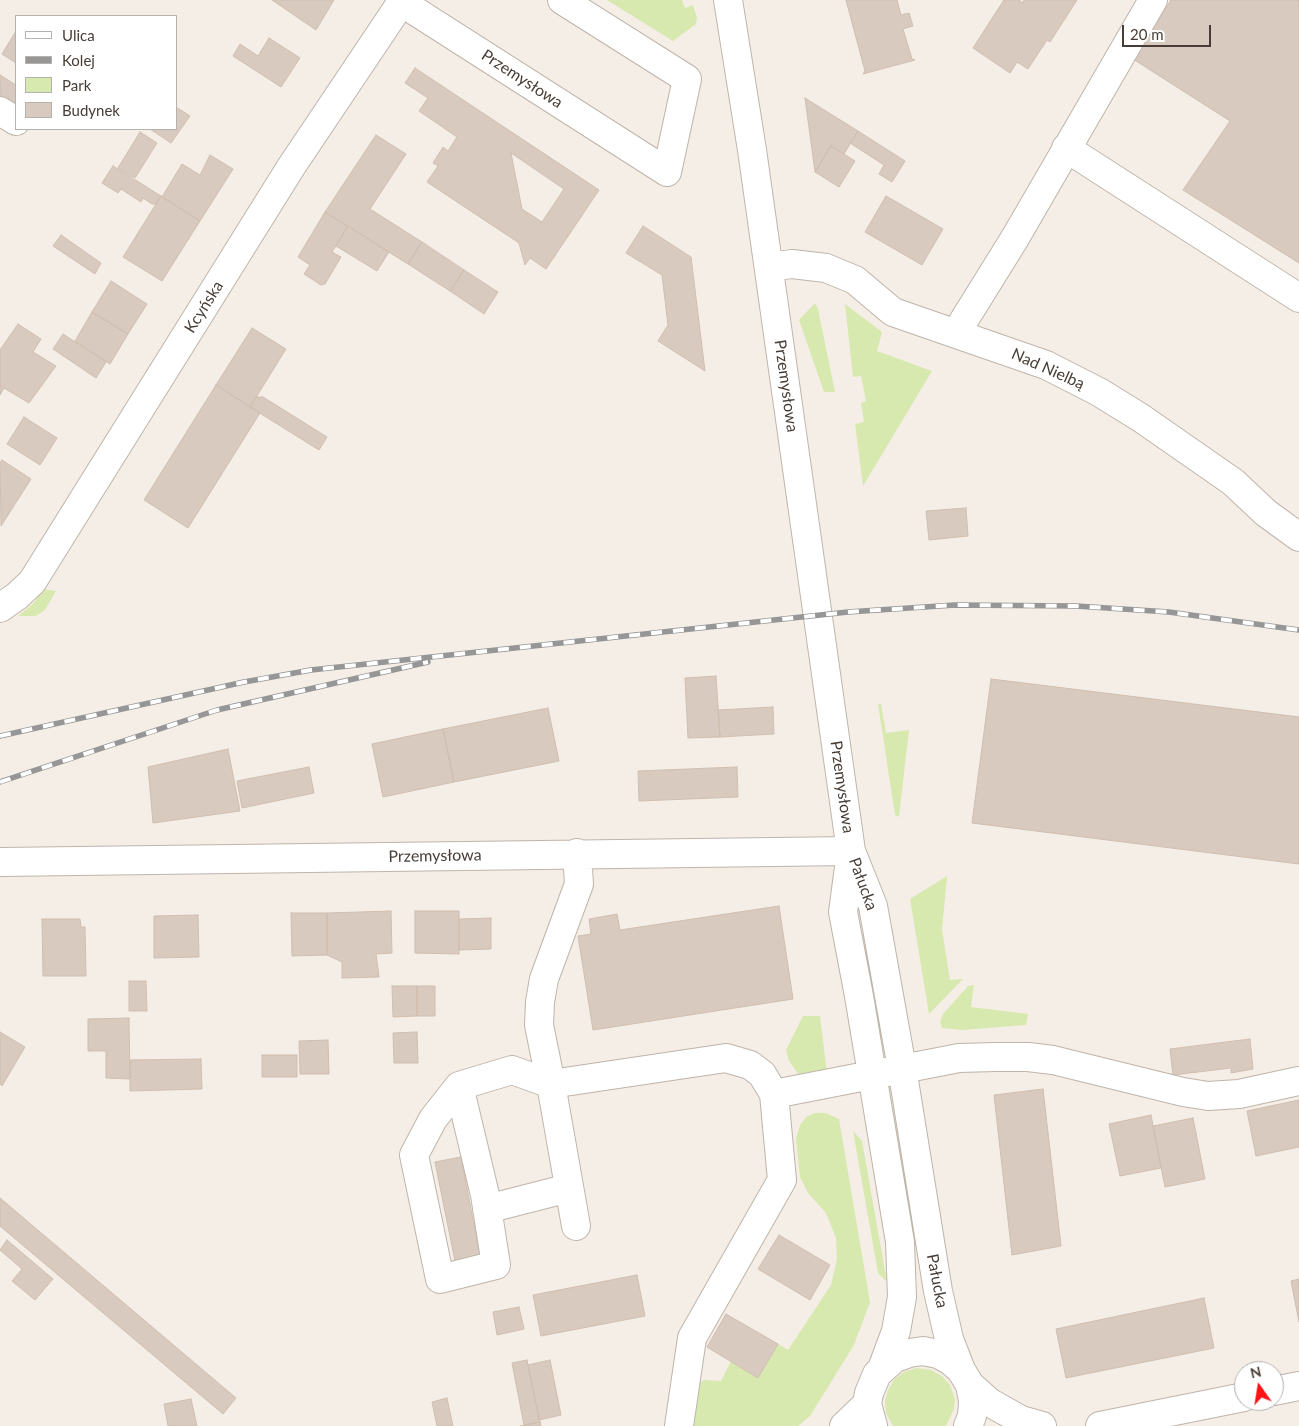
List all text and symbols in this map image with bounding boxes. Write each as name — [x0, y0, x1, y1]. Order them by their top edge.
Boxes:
legend — [15, 15, 178, 130]
scale bar — [1124, 15, 1213, 47]
text: 20 m — [1130, 25, 1164, 43]
text: Ulica — [62, 26, 95, 44]
street label: Przemysłowa — [478, 46, 566, 112]
text: Kolej — [62, 51, 95, 69]
text: Park — [62, 76, 91, 94]
text: Budynek — [62, 101, 120, 119]
street label: Kcyńska — [181, 277, 227, 337]
street label: Przemysłowa — [770, 339, 802, 433]
street label: Nad Nielbą — [1008, 344, 1088, 394]
street label: Przemysłowa — [826, 740, 858, 834]
street label: Przemysłowa — [388, 846, 482, 866]
street label: Pałucka — [845, 855, 881, 913]
street label: Pałucka — [922, 1252, 952, 1310]
north arrow — [1234, 1361, 1284, 1411]
text: N — [1249, 1362, 1263, 1381]

